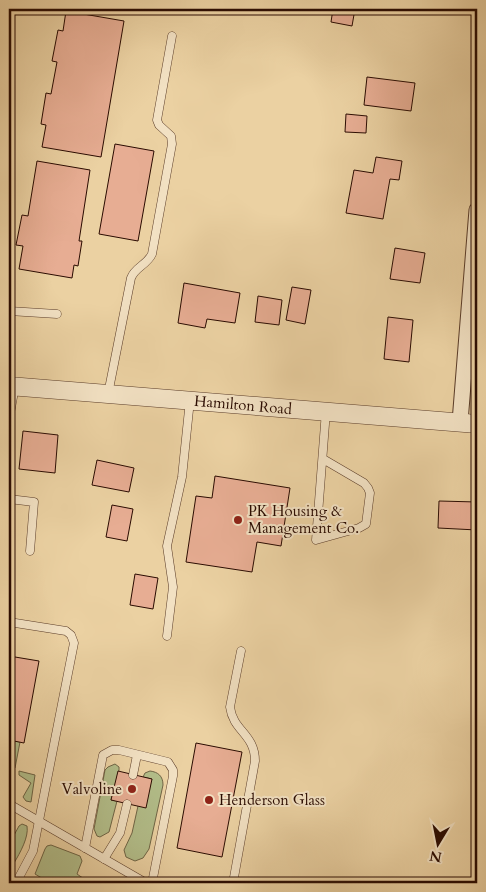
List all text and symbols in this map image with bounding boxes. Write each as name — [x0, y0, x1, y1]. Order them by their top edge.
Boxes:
street label: Hamilton Road — [193, 391, 293, 419]
place label: PK Housing & Management Co. — [248, 501, 359, 538]
marker: PK Housing & Management Co. — [232, 514, 244, 526]
place label: Valvoline — [62, 779, 122, 799]
marker: Valvoline — [126, 783, 138, 795]
place label: Henderson Glass — [219, 790, 325, 810]
marker: Henderson Glass — [203, 794, 215, 806]
north arrow — [414, 820, 464, 870]
text: N — [428, 846, 443, 867]

